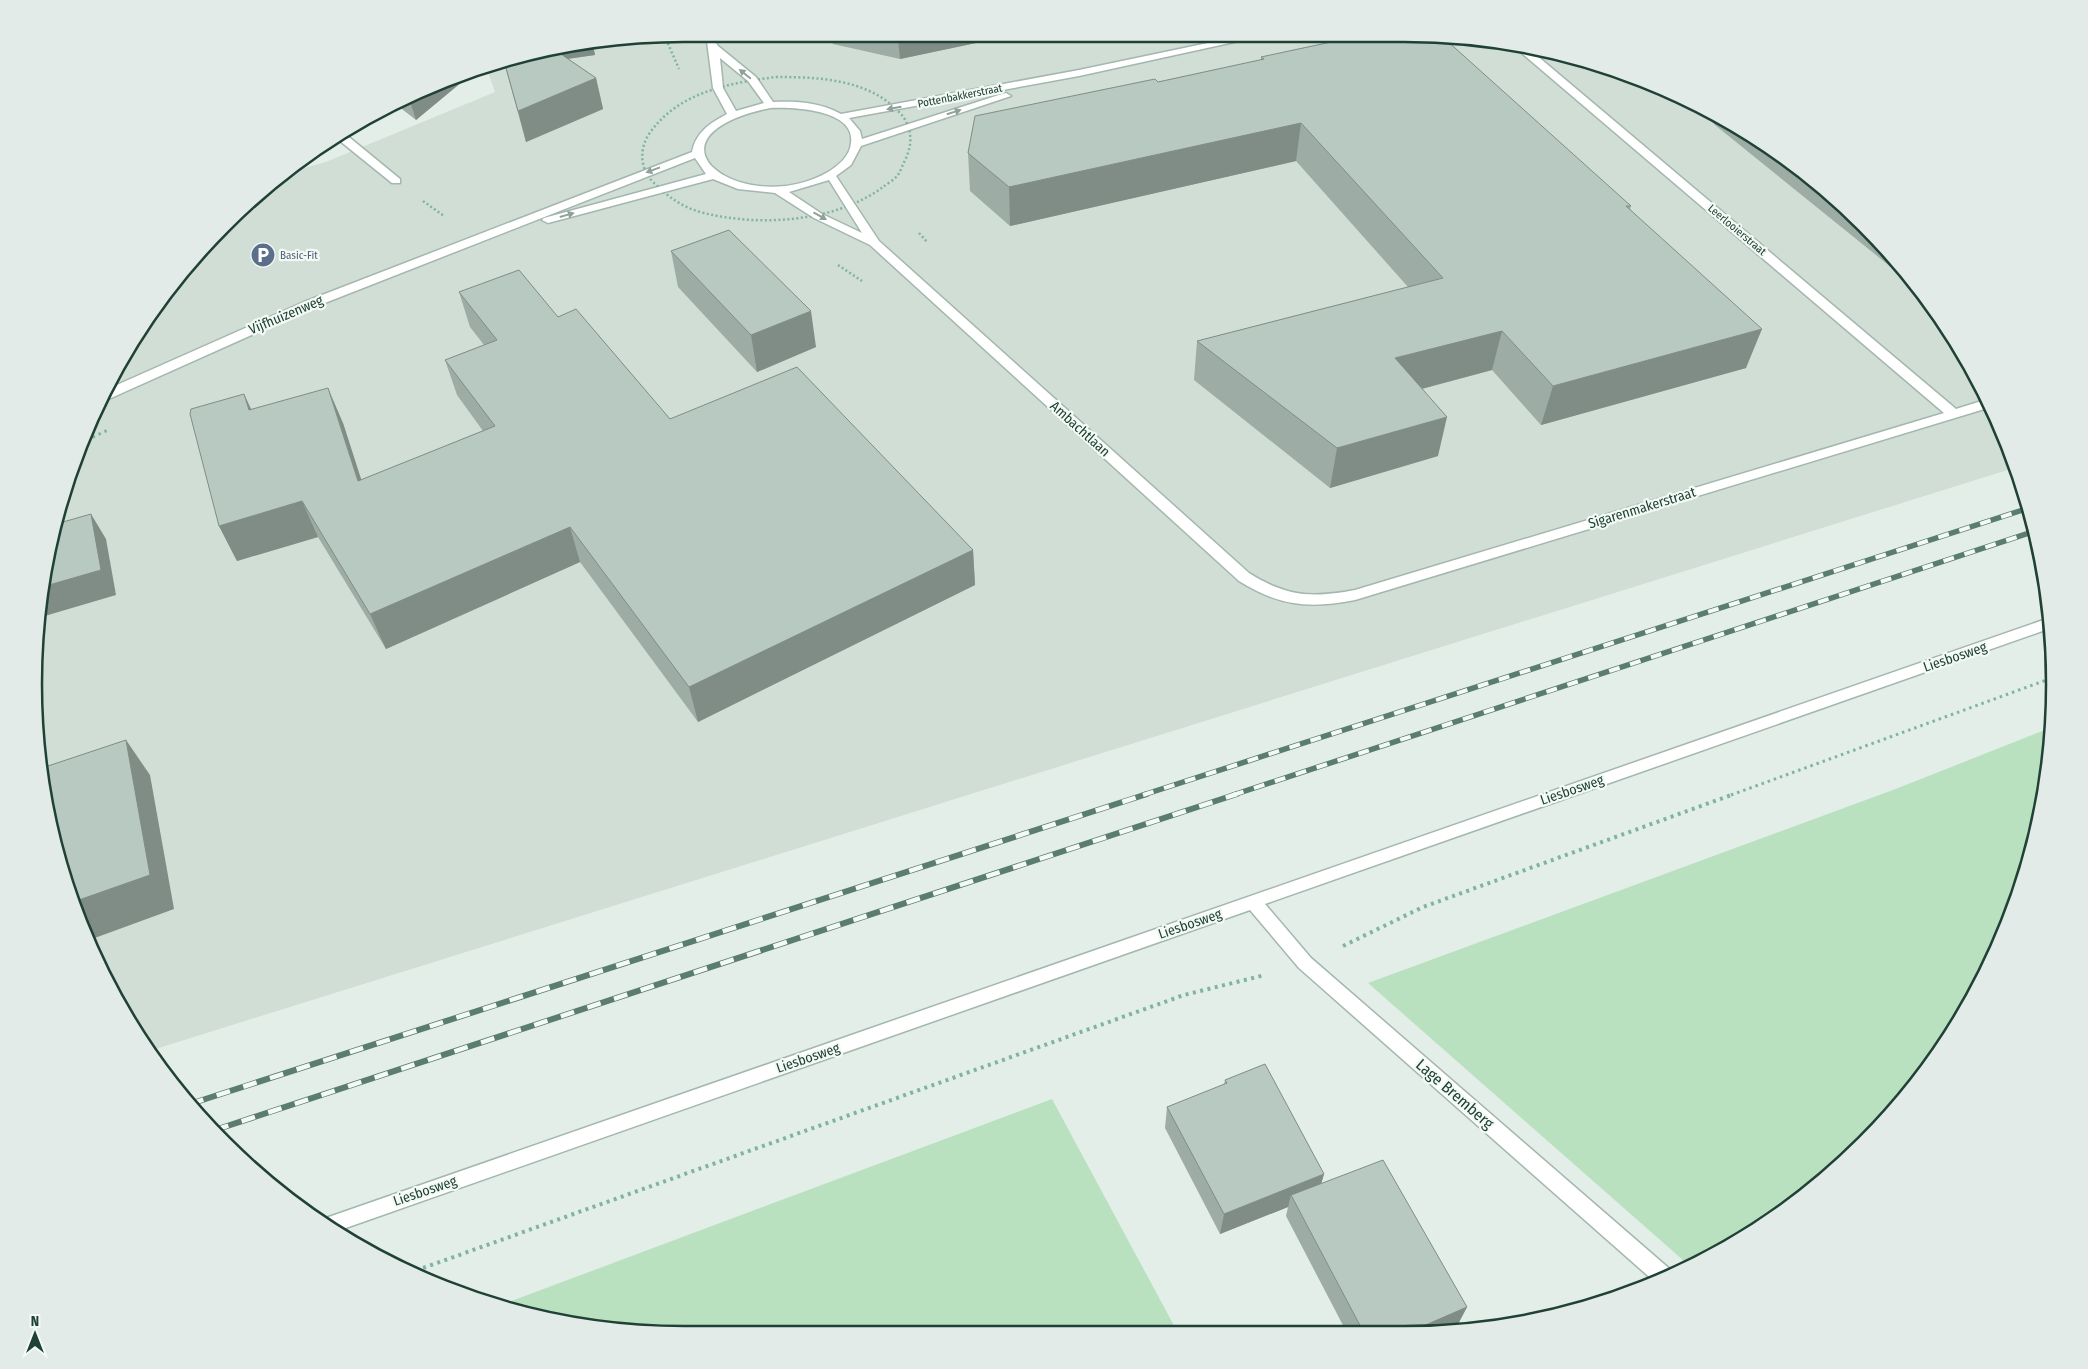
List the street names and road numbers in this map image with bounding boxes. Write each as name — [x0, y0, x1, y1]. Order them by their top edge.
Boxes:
street label: Pottenbakkerstraat — [917, 81, 1004, 111]
street label: Leerlooierstraat — [1705, 202, 1769, 258]
street label: Vijfhuizenweg — [246, 292, 326, 338]
street label: Ambachtlaan — [1047, 398, 1113, 460]
street label: Sigarenmakerstraat — [1586, 483, 1698, 532]
street label: Liesbosweg — [1921, 638, 1989, 676]
street label: Liesbosweg — [1538, 771, 1606, 809]
street label: Liesbosweg — [1156, 905, 1224, 943]
street label: Liesbosweg — [774, 1039, 842, 1077]
street label: Lage Bremberg — [1412, 1055, 1498, 1133]
street label: Liesbosweg — [391, 1172, 459, 1210]

